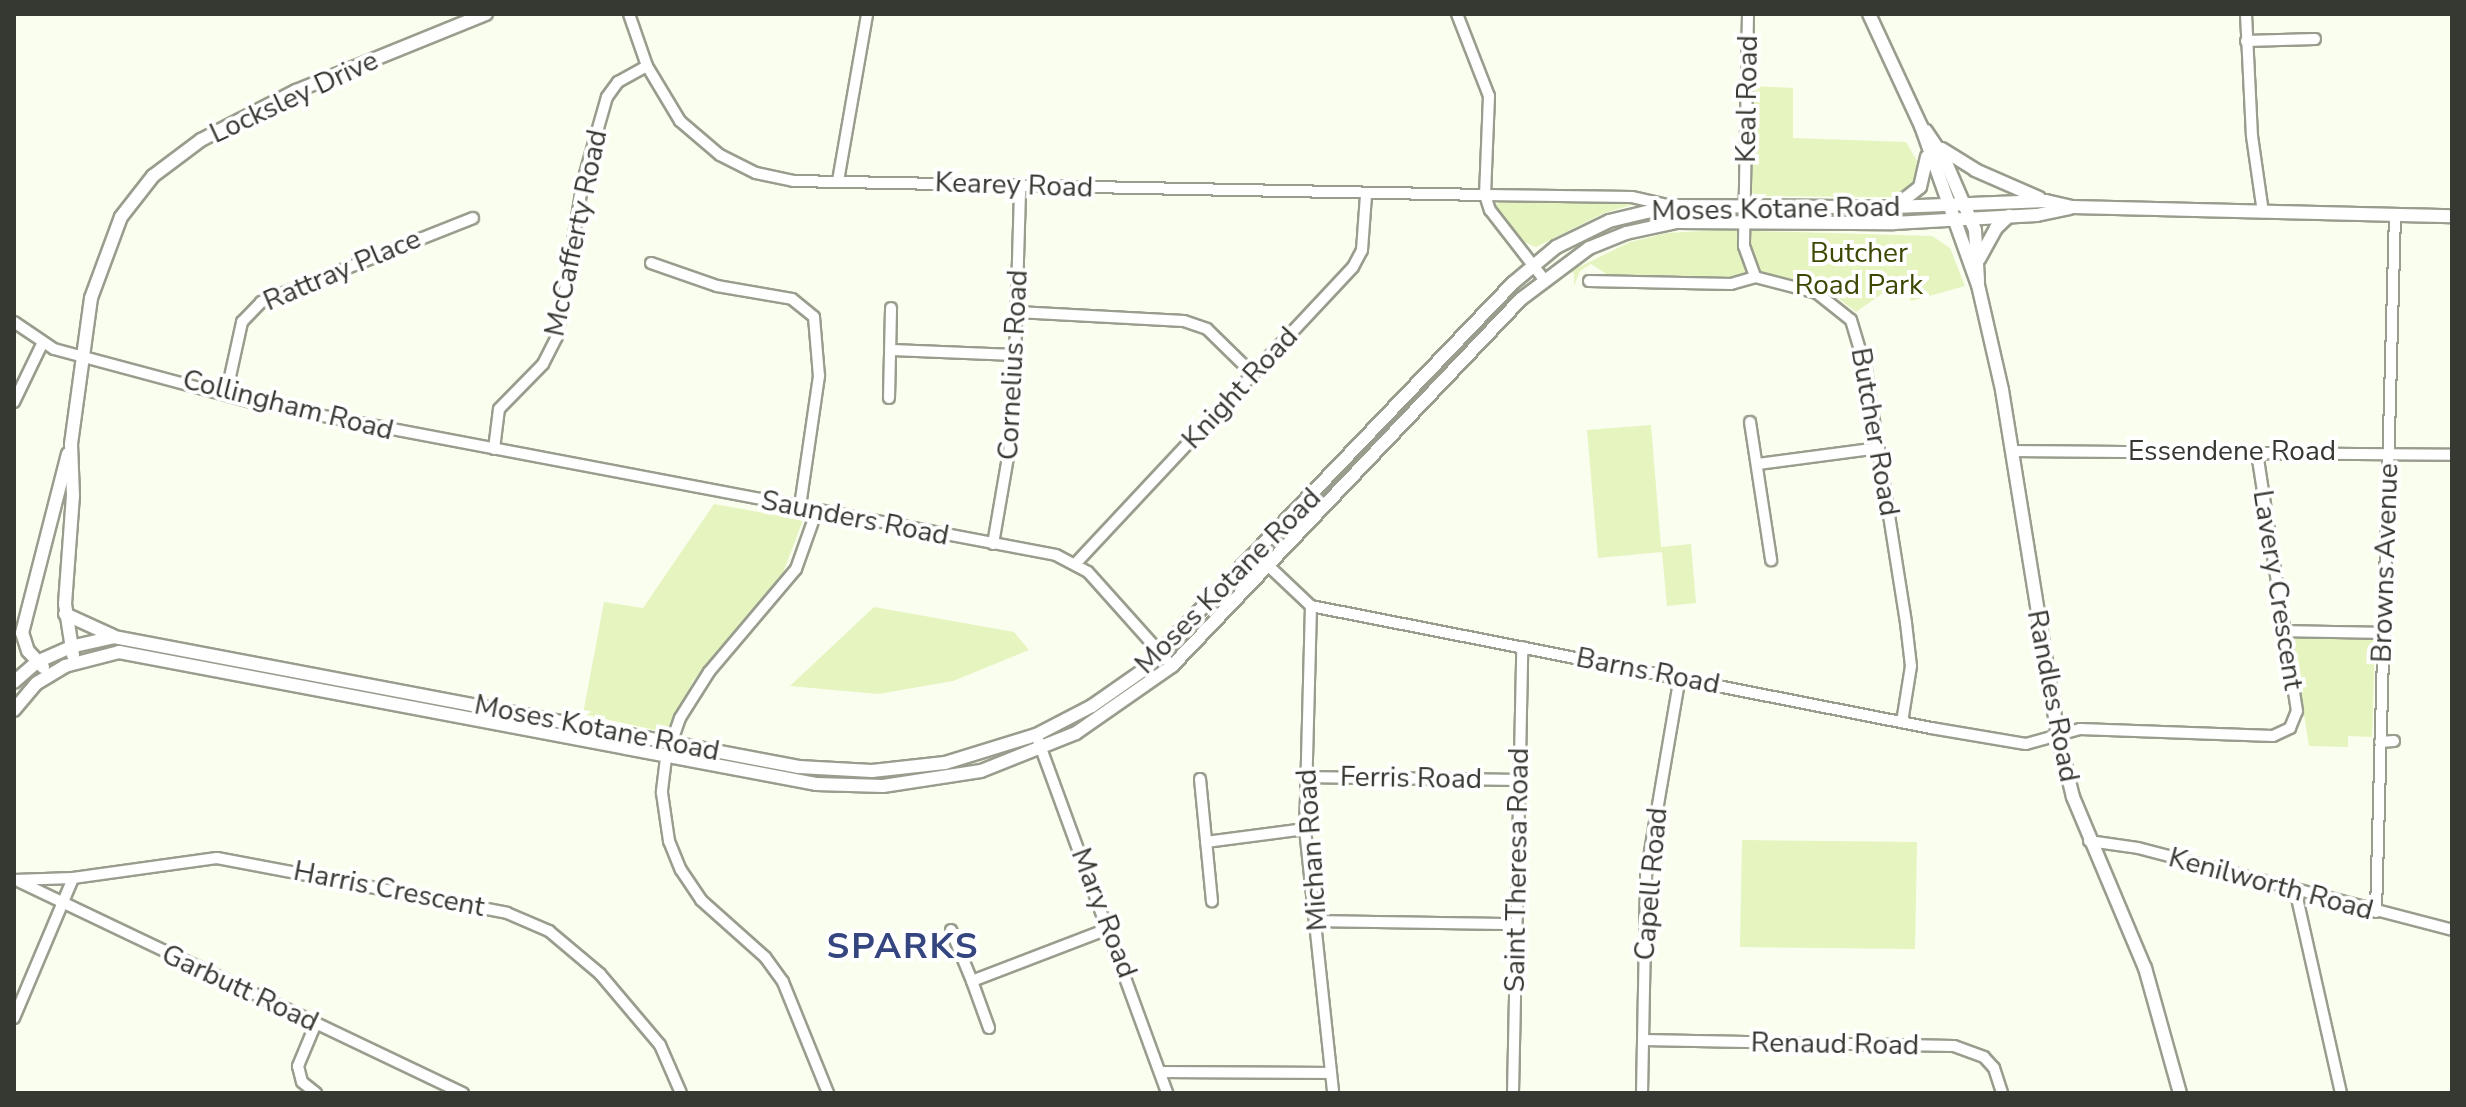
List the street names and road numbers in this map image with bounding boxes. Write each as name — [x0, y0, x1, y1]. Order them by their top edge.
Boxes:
street label: Keal Road — [1729, 35, 1765, 163]
street label: Locksley Drive — [205, 43, 383, 151]
street label: McCafferty Road — [538, 127, 614, 339]
street label: Kearey Road — [934, 165, 1094, 205]
street label: Moses Kotane Road — [1651, 190, 1901, 228]
street label: Rattray Place — [258, 222, 426, 318]
street label: Cornelius Road — [991, 269, 1035, 461]
street label: Knight Road — [1175, 320, 1305, 456]
street label: Butcher Road — [1844, 345, 1906, 519]
street label: Collingham Road — [179, 363, 397, 447]
street label: Essendene Road — [2128, 434, 2336, 468]
street label: Browns Avenue — [2365, 463, 2405, 663]
street label: Moses Kotane Road — [1128, 481, 1328, 681]
street label: Saunders Road — [758, 483, 952, 553]
street label: Lavery Crescent — [2246, 488, 2310, 692]
street label: Randles Road — [2020, 607, 2086, 785]
street label: Barns Road — [1573, 641, 1723, 701]
street label: Moses Kotane Road — [472, 688, 722, 768]
street label: Saint Theresa Road — [1498, 747, 1536, 993]
street label: Ferris Road — [1340, 760, 1482, 796]
street label: Michan Road — [1290, 768, 1334, 932]
street label: Capell Road — [1628, 806, 1674, 962]
street label: Kenilworth Road — [2165, 841, 2377, 927]
street label: Mary Road — [1064, 843, 1144, 983]
street label: Harris Crescent — [291, 854, 487, 924]
street label: Garbutt Road — [156, 937, 324, 1039]
street label: Renaud Road — [1751, 1026, 1919, 1062]

